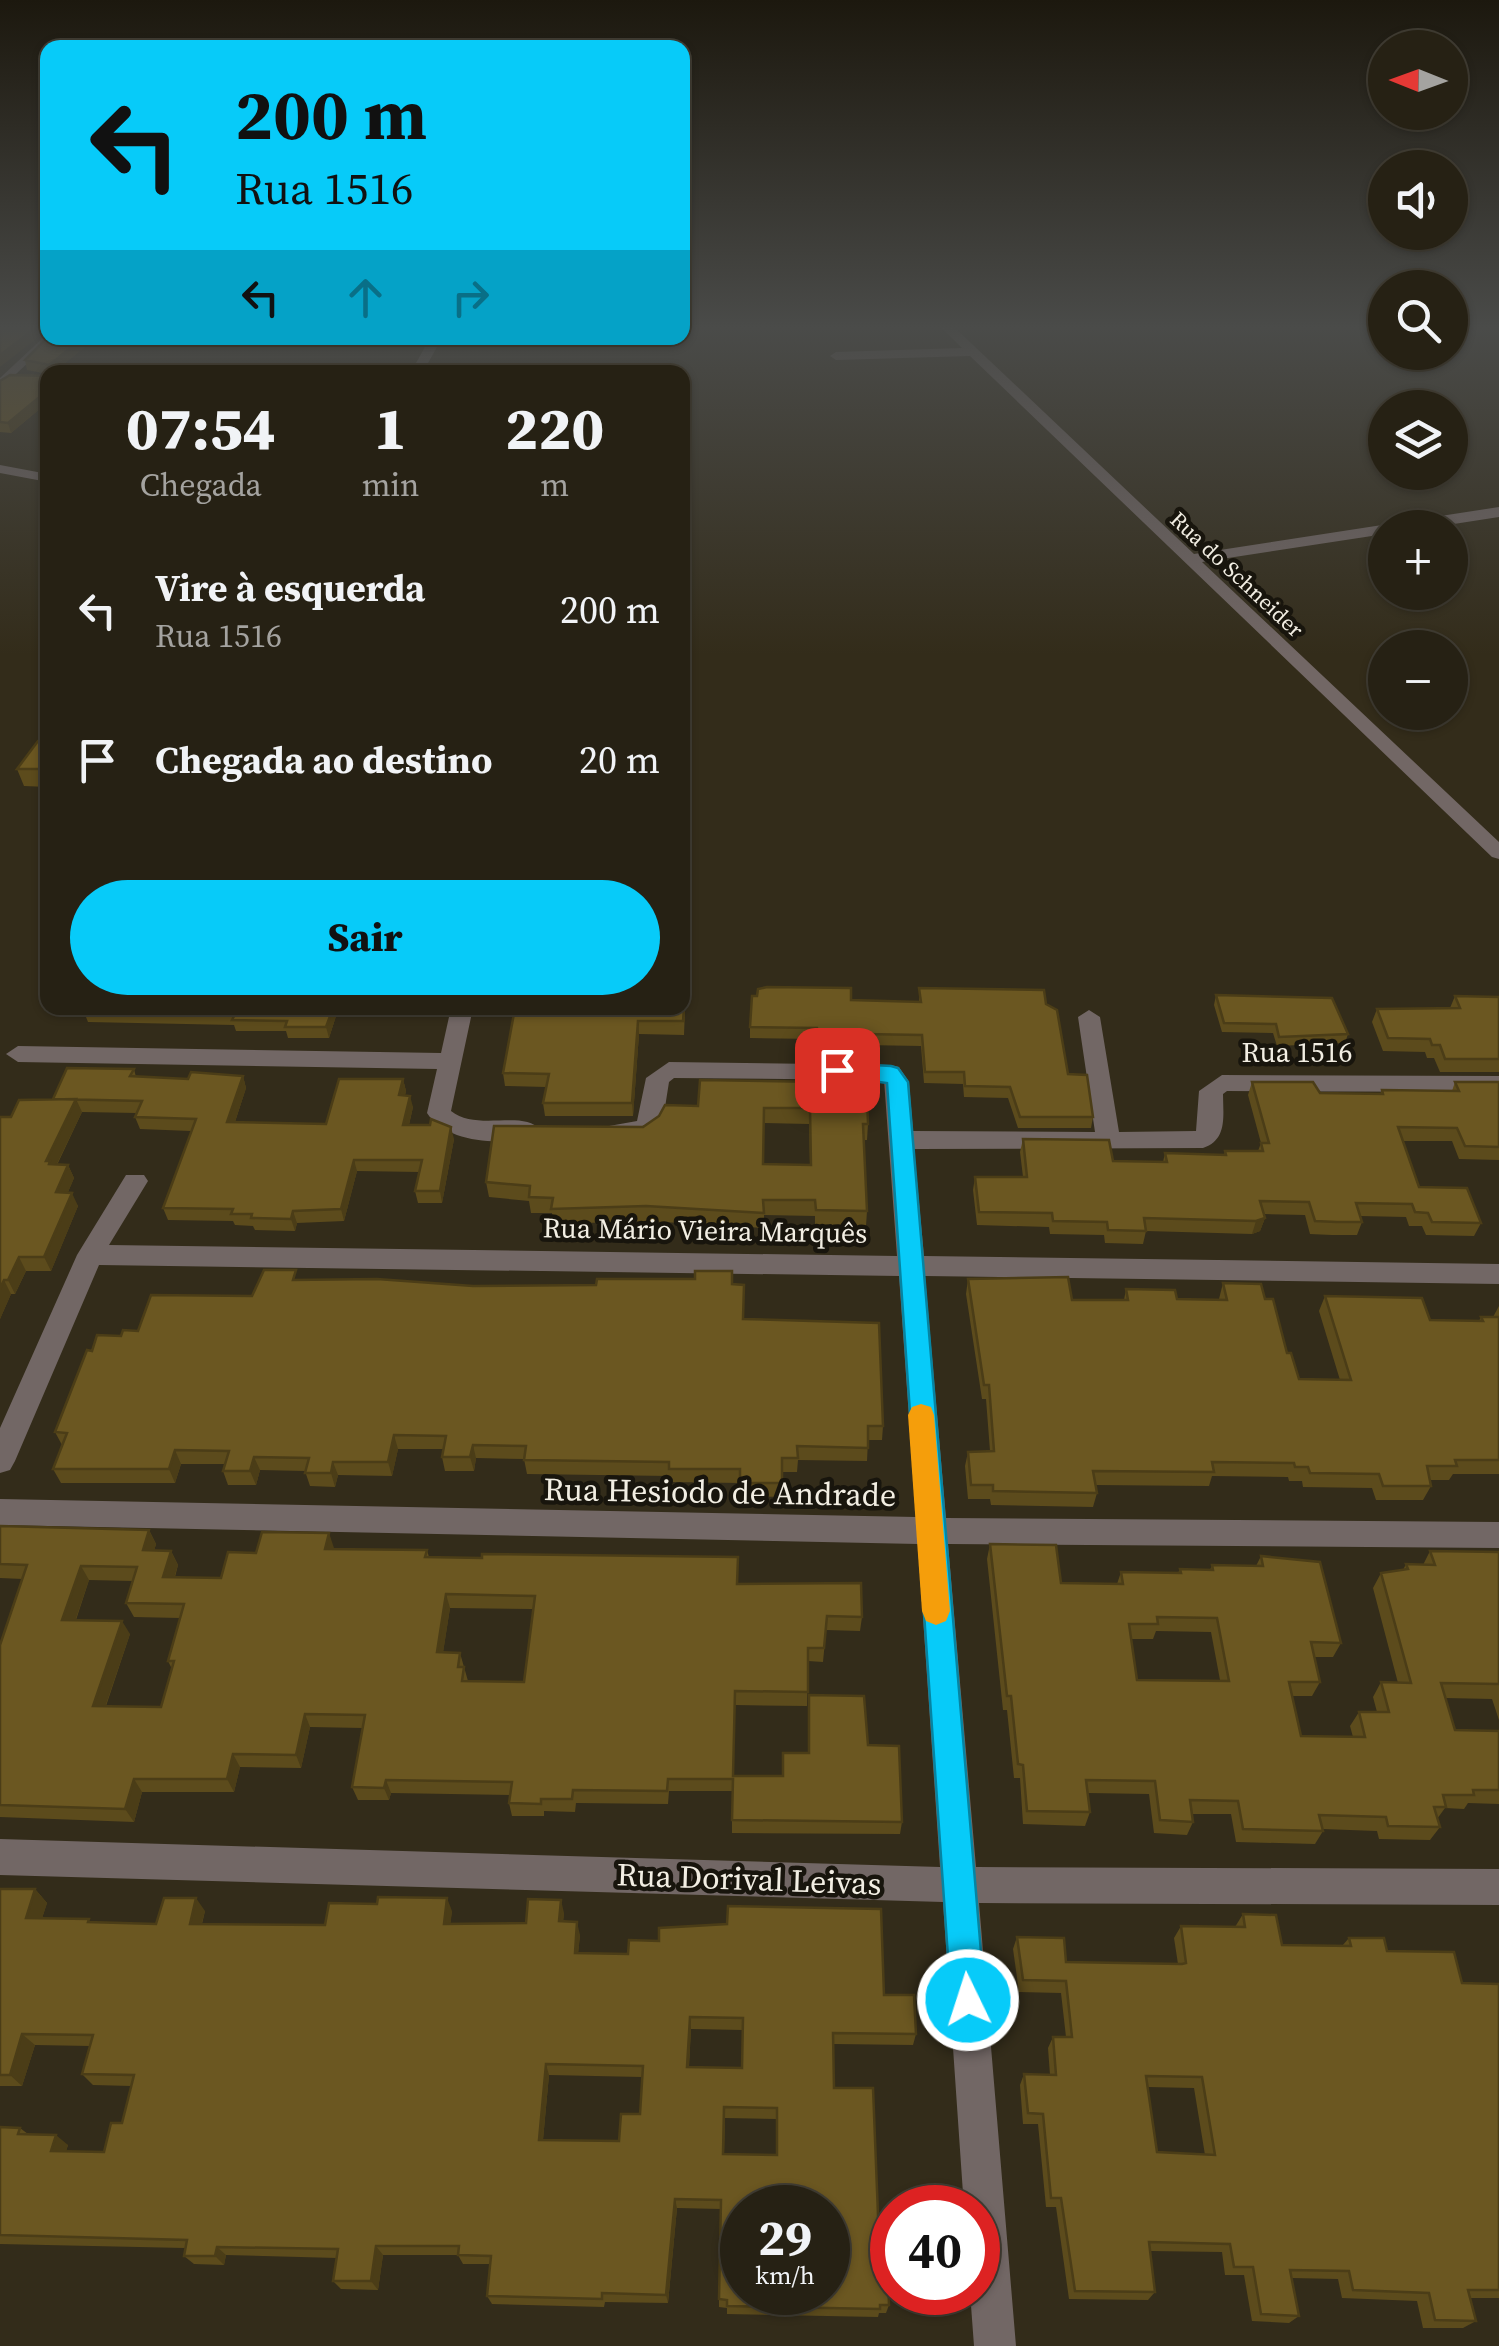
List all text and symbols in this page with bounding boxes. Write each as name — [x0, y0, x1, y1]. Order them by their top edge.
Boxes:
north arrow — [1368, 30, 1468, 130]
map controls — [1368, 30, 1468, 730]
text: 200 m — [235, 66, 427, 162]
icon: left — [70, 80, 200, 210]
button: sound — [1368, 150, 1468, 250]
text: Rua 1516 — [235, 157, 413, 219]
icon: left — [233, 270, 288, 325]
icon: ahead — [338, 270, 393, 325]
icon: right — [443, 270, 498, 325]
button: search — [1368, 270, 1468, 370]
text: 07:54 — [126, 387, 276, 469]
text: 1 — [374, 387, 407, 469]
text: 220 — [505, 387, 604, 469]
button: layers — [1368, 390, 1468, 490]
text: Chegada — [140, 463, 262, 507]
text: min — [362, 463, 419, 507]
text: m — [540, 463, 569, 507]
street label: Rua do Schneider — [1164, 504, 1311, 644]
button: + — [1368, 510, 1468, 610]
text: Vire à esquerda — [155, 562, 425, 614]
icon: left — [70, 583, 125, 638]
text: 200 m — [560, 584, 660, 636]
text: Rua 1516 — [155, 614, 282, 658]
button: − — [1368, 630, 1468, 730]
icon: arrive — [70, 733, 125, 788]
text: Chegada ao destino — [155, 734, 493, 786]
text: 20 m — [579, 734, 660, 786]
button: Sair — [70, 880, 660, 995]
pin — [795, 1028, 880, 1113]
street label: Rua 1516 — [1241, 1033, 1353, 1071]
icon: arrive — [810, 1043, 865, 1098]
street label: Rua Mário Vieira Marquês — [542, 1208, 868, 1252]
street label: Rua Hesiodo de Andrade — [543, 1467, 897, 1517]
street label: Rua Dorival Leivas — [616, 1852, 882, 1906]
position arrow — [916, 1948, 1020, 2052]
speed limit sign: 40 — [870, 2185, 1000, 2315]
text: 29 — [758, 2203, 812, 2272]
text: km/h — [755, 2258, 815, 2292]

